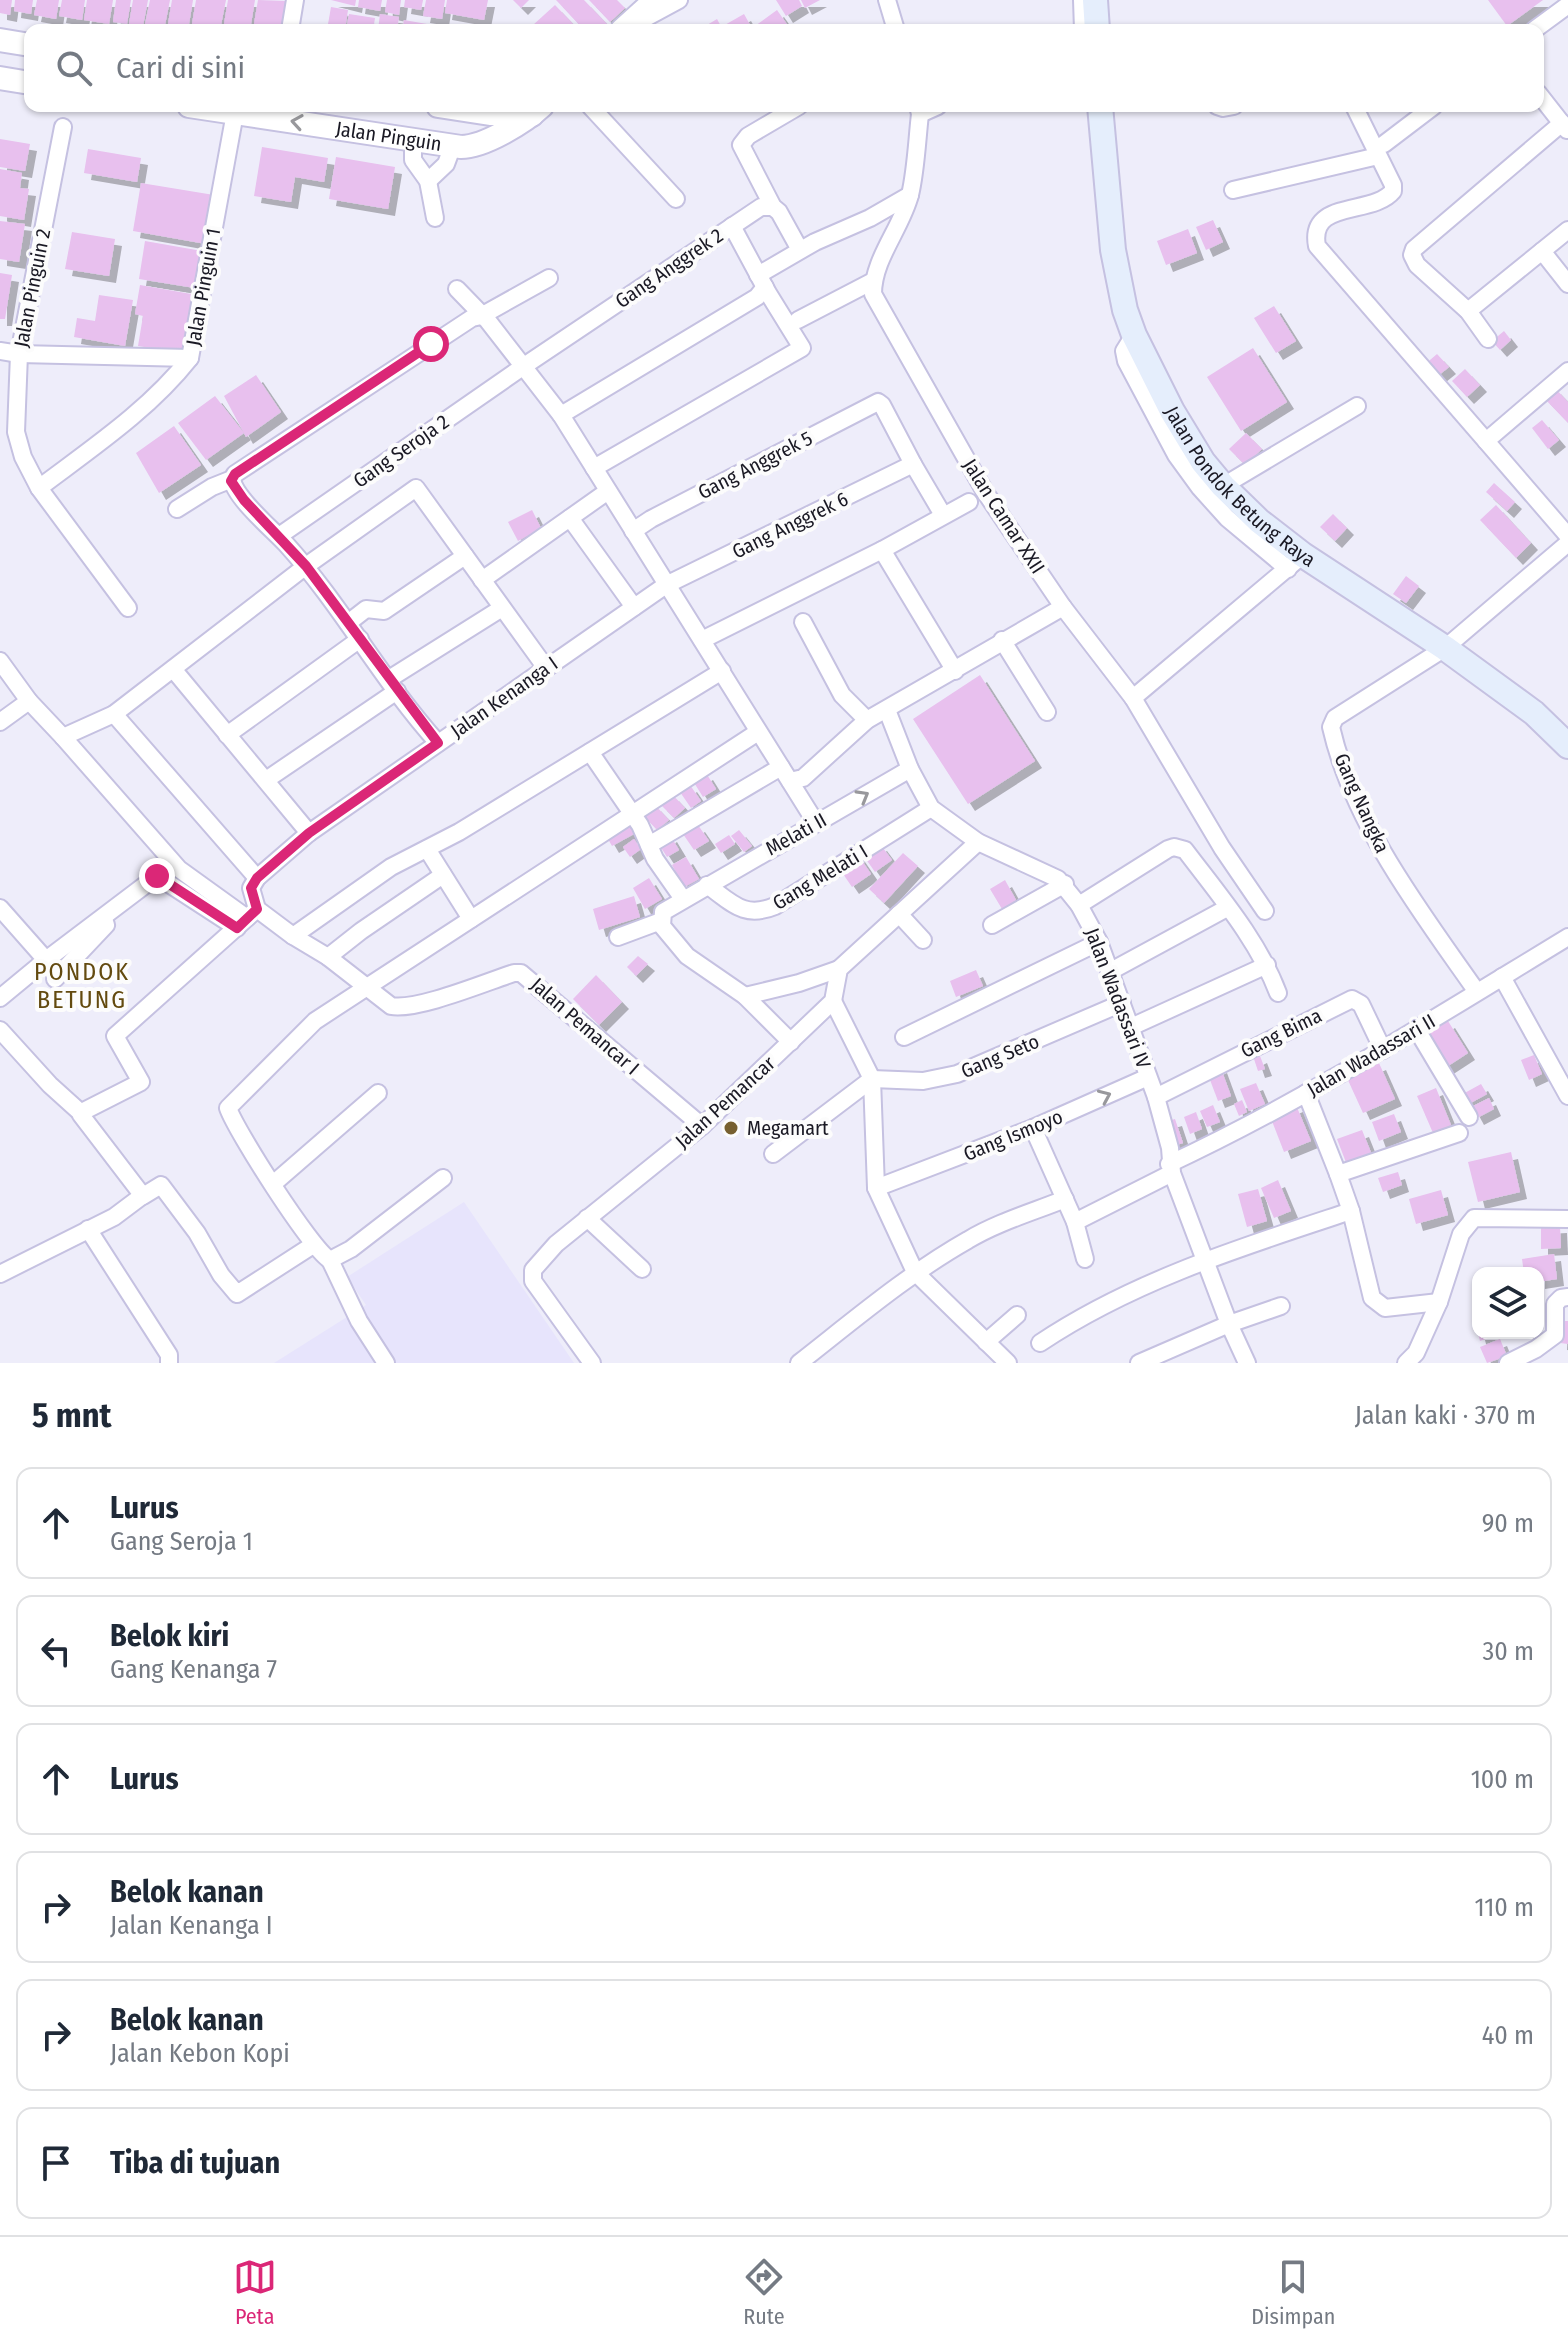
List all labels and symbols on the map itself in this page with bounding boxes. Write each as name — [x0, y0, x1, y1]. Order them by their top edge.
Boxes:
one-way arrow — [290, 114, 304, 131]
street label: Jalan Pinguin — [334, 116, 443, 156]
street label: Gang Anggrek 2 — [611, 223, 728, 313]
street label: Jalan Pinguin 1 — [181, 226, 225, 348]
street label: Jalan Pinguin 2 — [9, 227, 55, 349]
route start — [413, 326, 449, 362]
street label: Jalan Pondok Betung Raya — [1160, 402, 1320, 572]
street label: Gang Seroja 2 — [349, 409, 453, 493]
street label: Gang Anggrek 5 — [694, 426, 816, 504]
street label: Jalan Camar XXII — [958, 454, 1050, 578]
street label: Gang Anggrek 6 — [728, 487, 852, 563]
street label: Jalan Kenanga I — [446, 651, 562, 743]
street label: Gang Nangka — [1329, 749, 1395, 857]
one-way arrow — [854, 790, 869, 806]
street label: Melati II — [761, 808, 831, 860]
street label: Gang Melati I — [768, 839, 872, 915]
route end — [139, 858, 175, 894]
street label: Jalan Wadassari IV — [1080, 924, 1156, 1072]
district label: PONDOK BETUNG — [34, 958, 130, 1014]
street label: Jalan Pemancar I — [526, 972, 644, 1080]
street label: Gang Bima — [1237, 1003, 1325, 1063]
street label: Jalan Wadassari II — [1303, 1009, 1439, 1101]
street label: Gang Seto — [957, 1029, 1043, 1083]
street label: Jalan Pemancar — [670, 1051, 780, 1153]
one-way arrow — [1096, 1090, 1111, 1106]
street label: Gang Ismoyo — [960, 1104, 1066, 1166]
place label: Megamart — [747, 1116, 829, 1140]
marker: Megamart — [722, 1119, 740, 1137]

